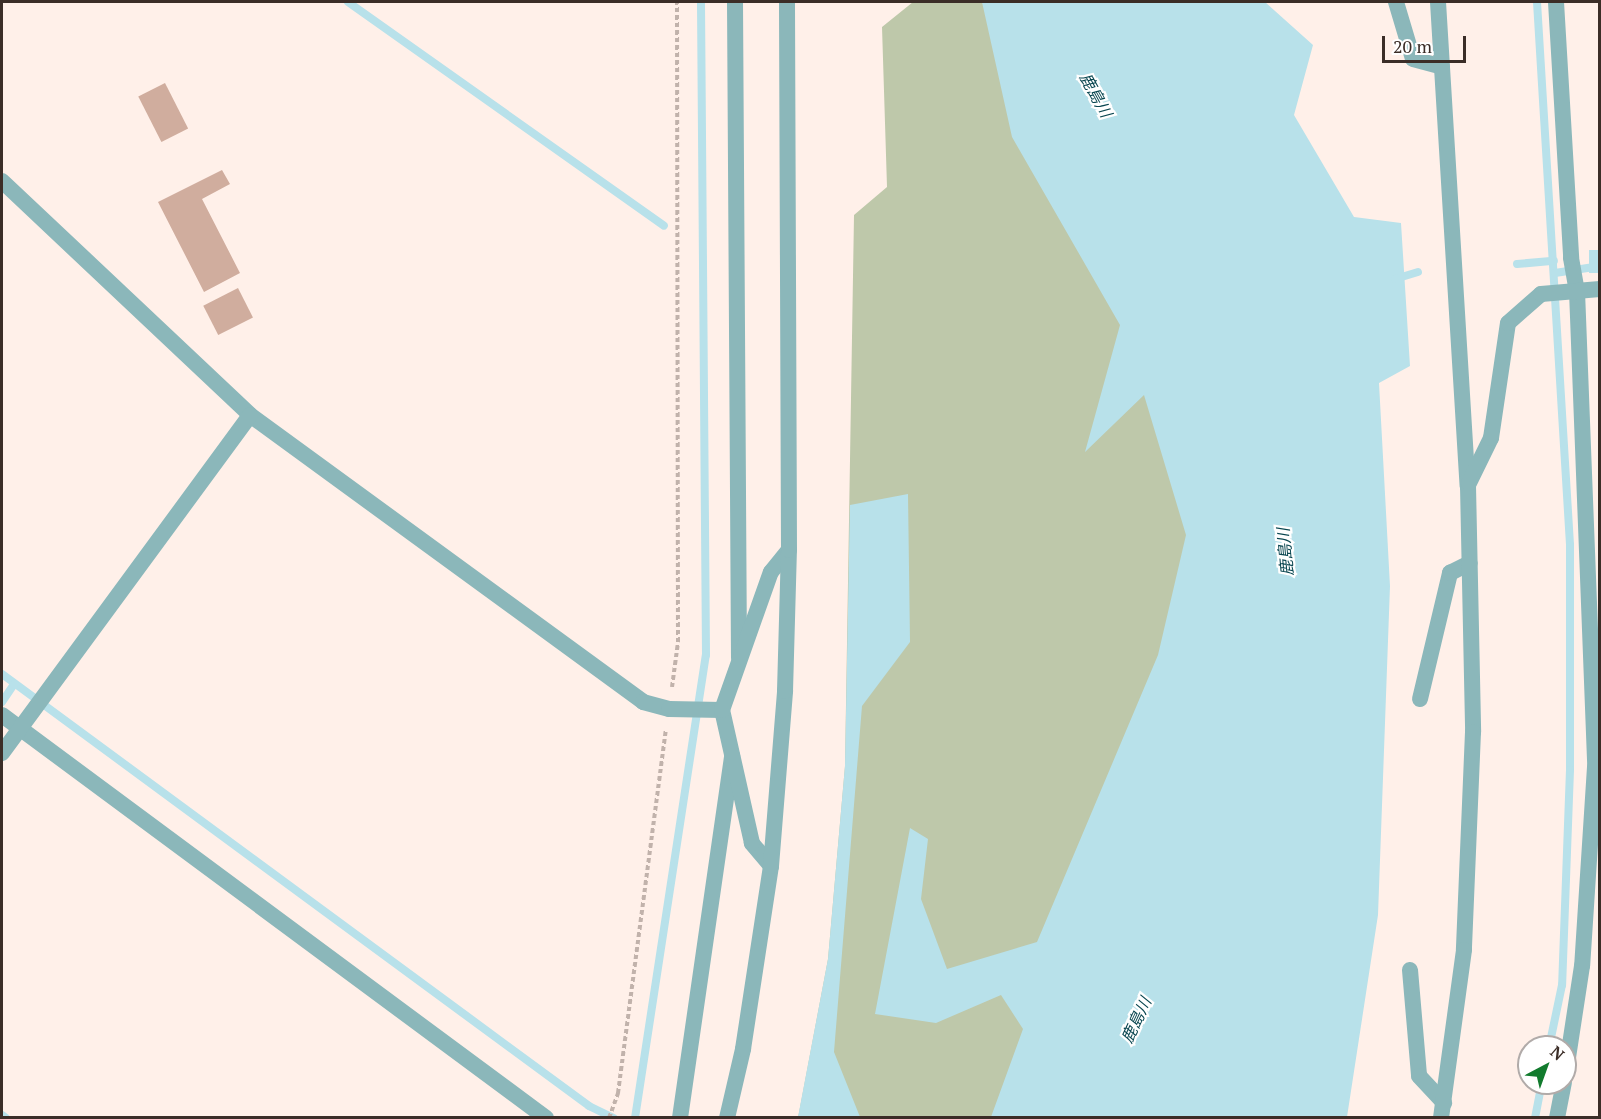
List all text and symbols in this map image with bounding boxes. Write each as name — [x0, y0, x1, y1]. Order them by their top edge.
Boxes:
scale bar — [1385, 24, 1469, 62]
text: 20 m — [1393, 34, 1432, 58]
water label: 鹿島川 — [1076, 69, 1116, 121]
water label: 鹿島川 — [1273, 527, 1297, 577]
water label: 鹿島川 — [1117, 994, 1155, 1046]
north arrow — [1517, 1035, 1577, 1095]
text: N — [1546, 1041, 1569, 1065]

